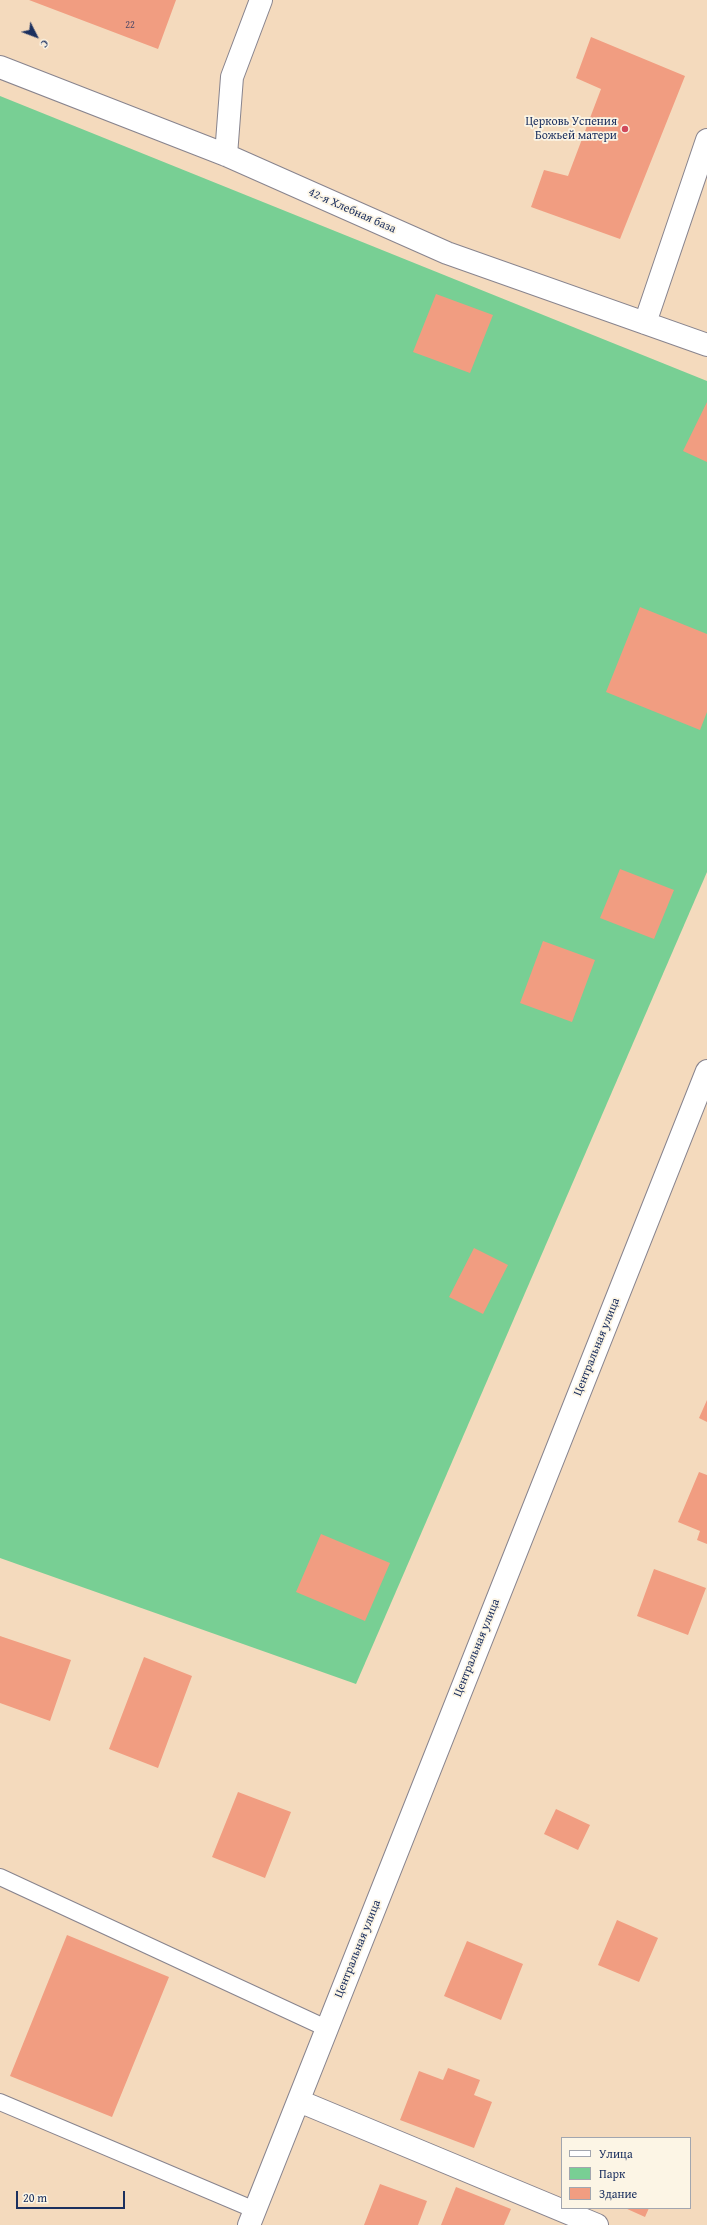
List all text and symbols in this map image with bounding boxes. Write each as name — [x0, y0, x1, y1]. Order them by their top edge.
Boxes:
north arrow — [16, 16, 56, 56]
house number: 22 — [125, 19, 135, 31]
text: С — [37, 36, 53, 52]
place label: Церковь Успения Божьей матери — [525, 115, 617, 143]
marker: Церковь Успения Божьей матери — [620, 124, 630, 134]
street label: 42-я Хлебная база — [306, 185, 398, 237]
street label: Центральная улица — [571, 1296, 623, 1398]
street label: Центральная улица — [451, 1597, 503, 1699]
street label: Центральная улица — [332, 1898, 384, 2000]
legend — [561, 2137, 691, 2209]
text: Улица — [599, 2145, 633, 2162]
text: Парк — [599, 2165, 625, 2182]
scale bar — [18, 2183, 127, 2209]
text: Здание — [599, 2185, 637, 2202]
text: 20 m — [23, 2189, 47, 2206]

